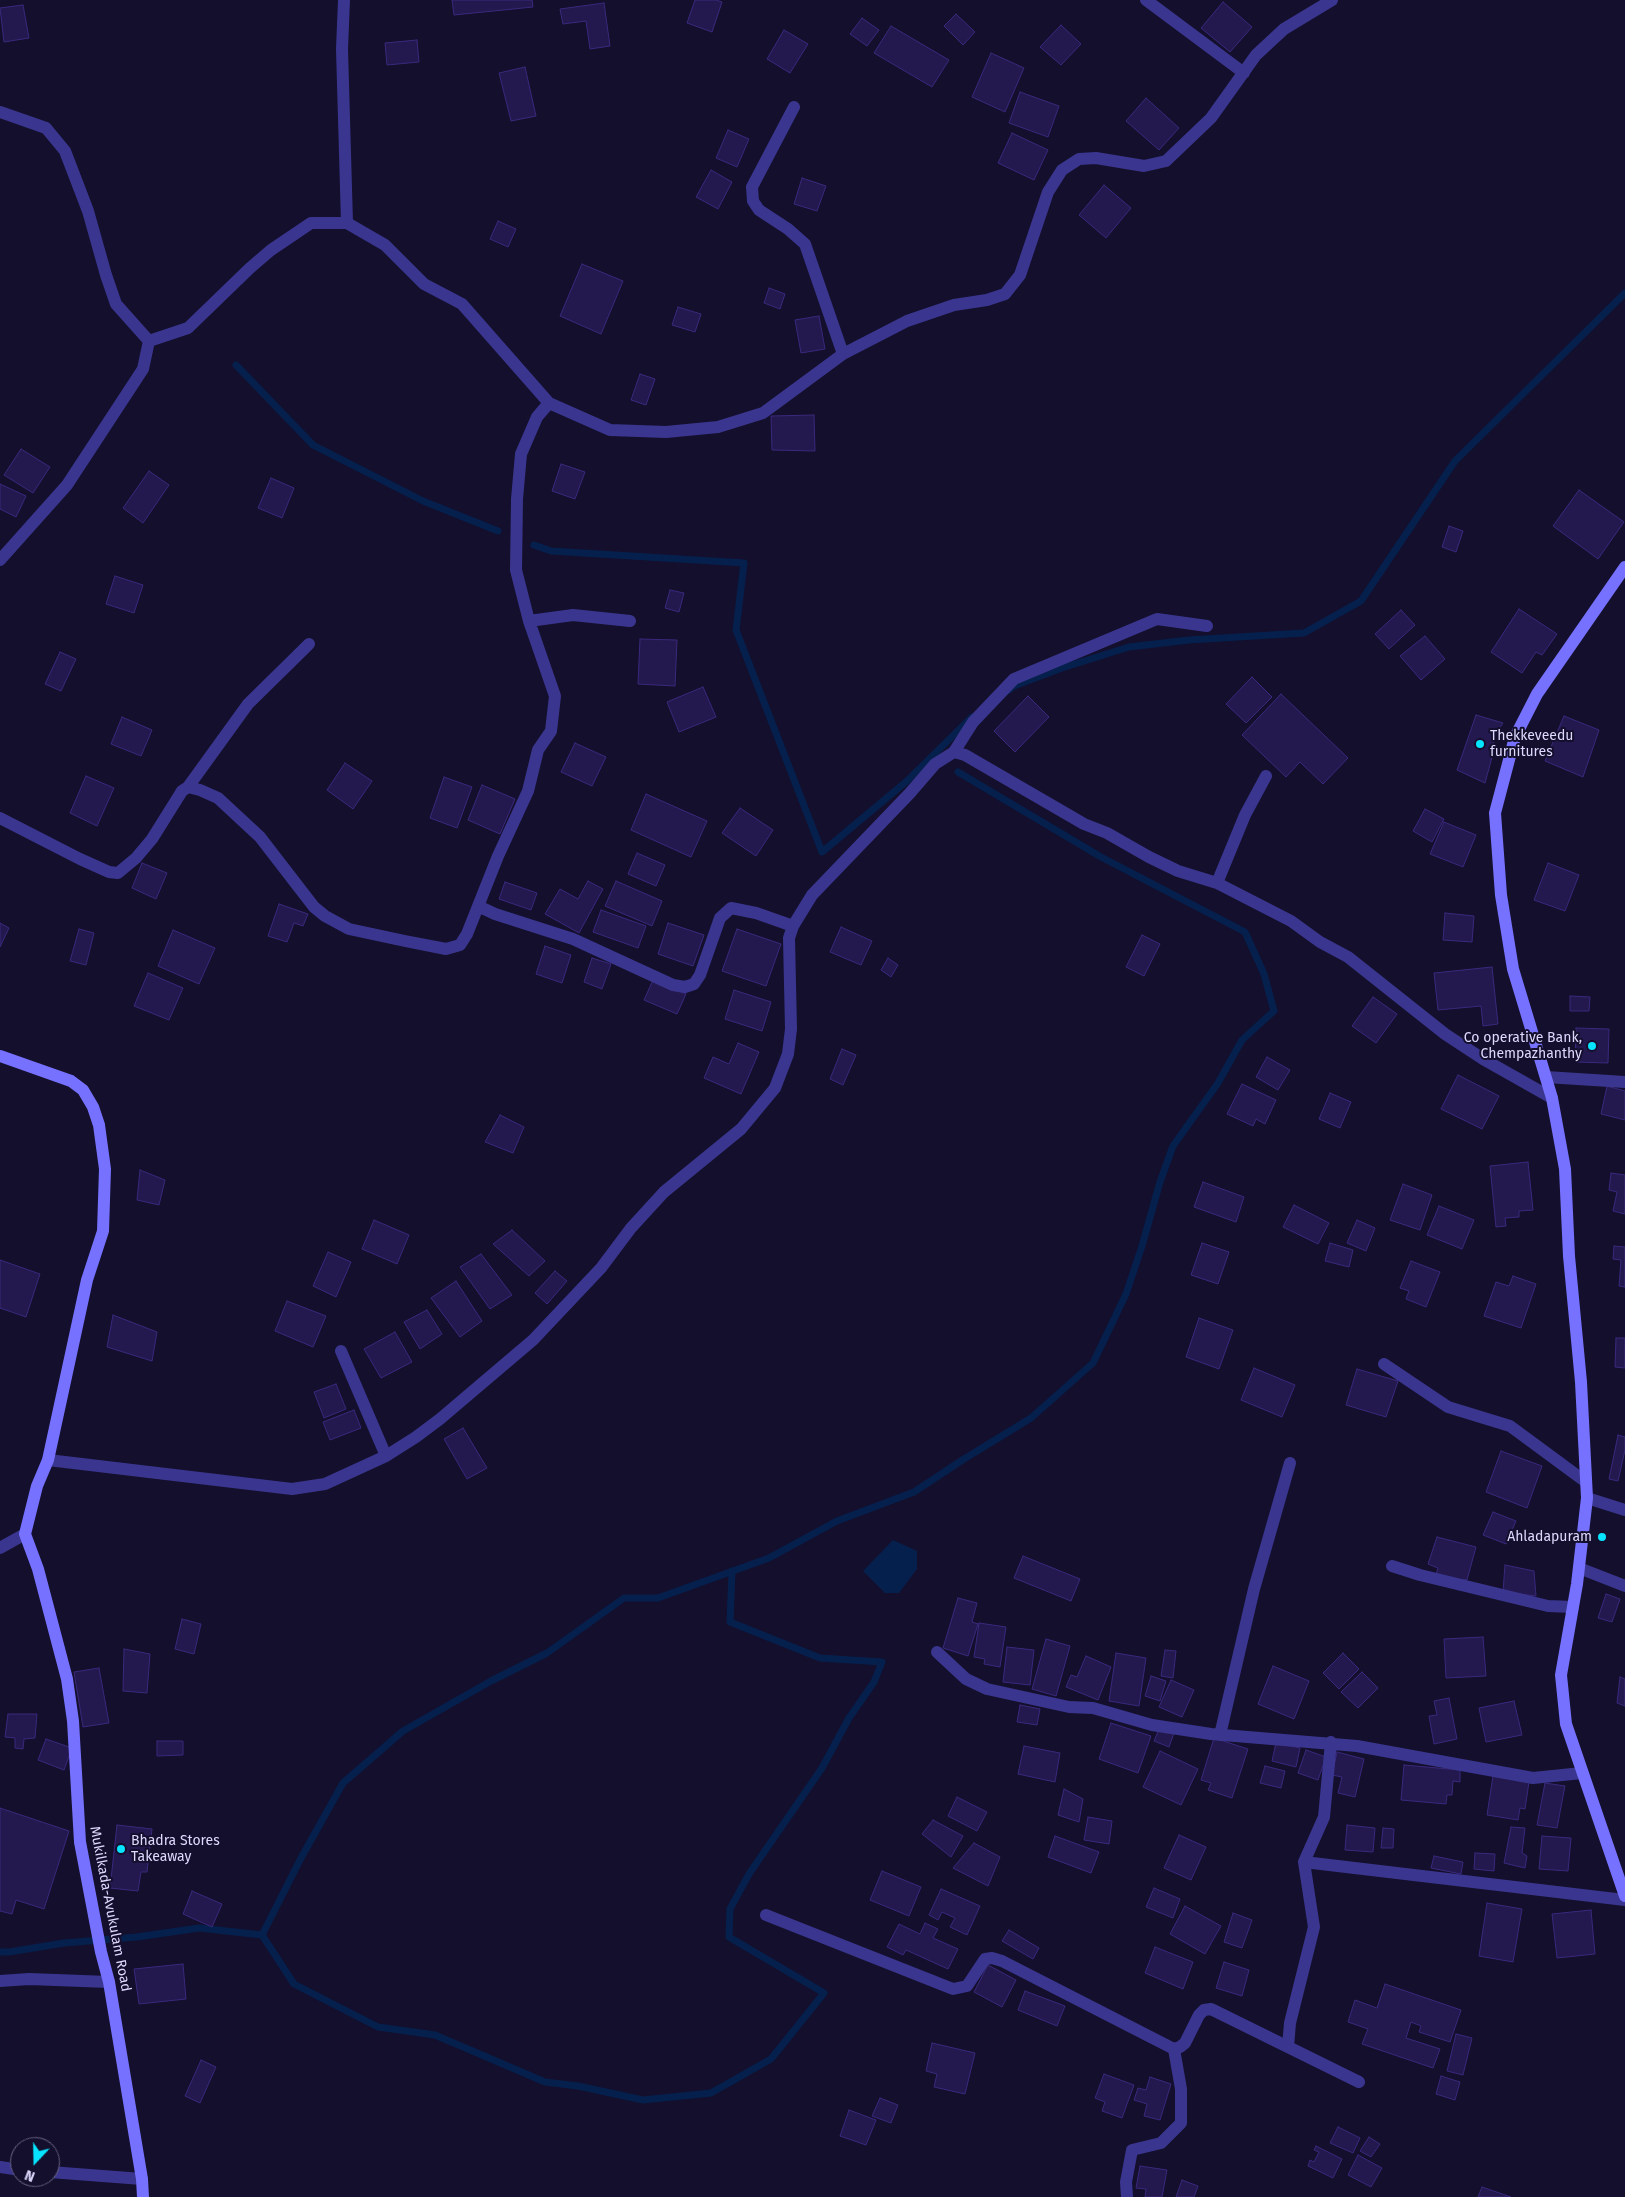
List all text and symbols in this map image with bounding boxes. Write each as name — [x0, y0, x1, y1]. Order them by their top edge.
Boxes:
place label: Thekkeveedu furnitures — [1490, 728, 1573, 760]
marker: Thekkeveedu furnitures — [1474, 738, 1486, 750]
place label: Co operative Bank, Chempazhanthy — [1464, 1030, 1582, 1062]
marker: Co operative Bank, Chempazhanthy — [1586, 1040, 1598, 1052]
place label: Ahladapuram — [1507, 1529, 1592, 1545]
marker: Ahladapuram — [1596, 1531, 1608, 1543]
street label: Mukilkada-Avukulam Road — [86, 1825, 134, 1993]
place label: Bhadra Stores Takeaway — [131, 1833, 220, 1865]
marker: Bhadra Stores Takeaway — [115, 1843, 127, 1855]
north arrow — [10, 2137, 60, 2187]
text: N — [22, 2166, 37, 2185]

